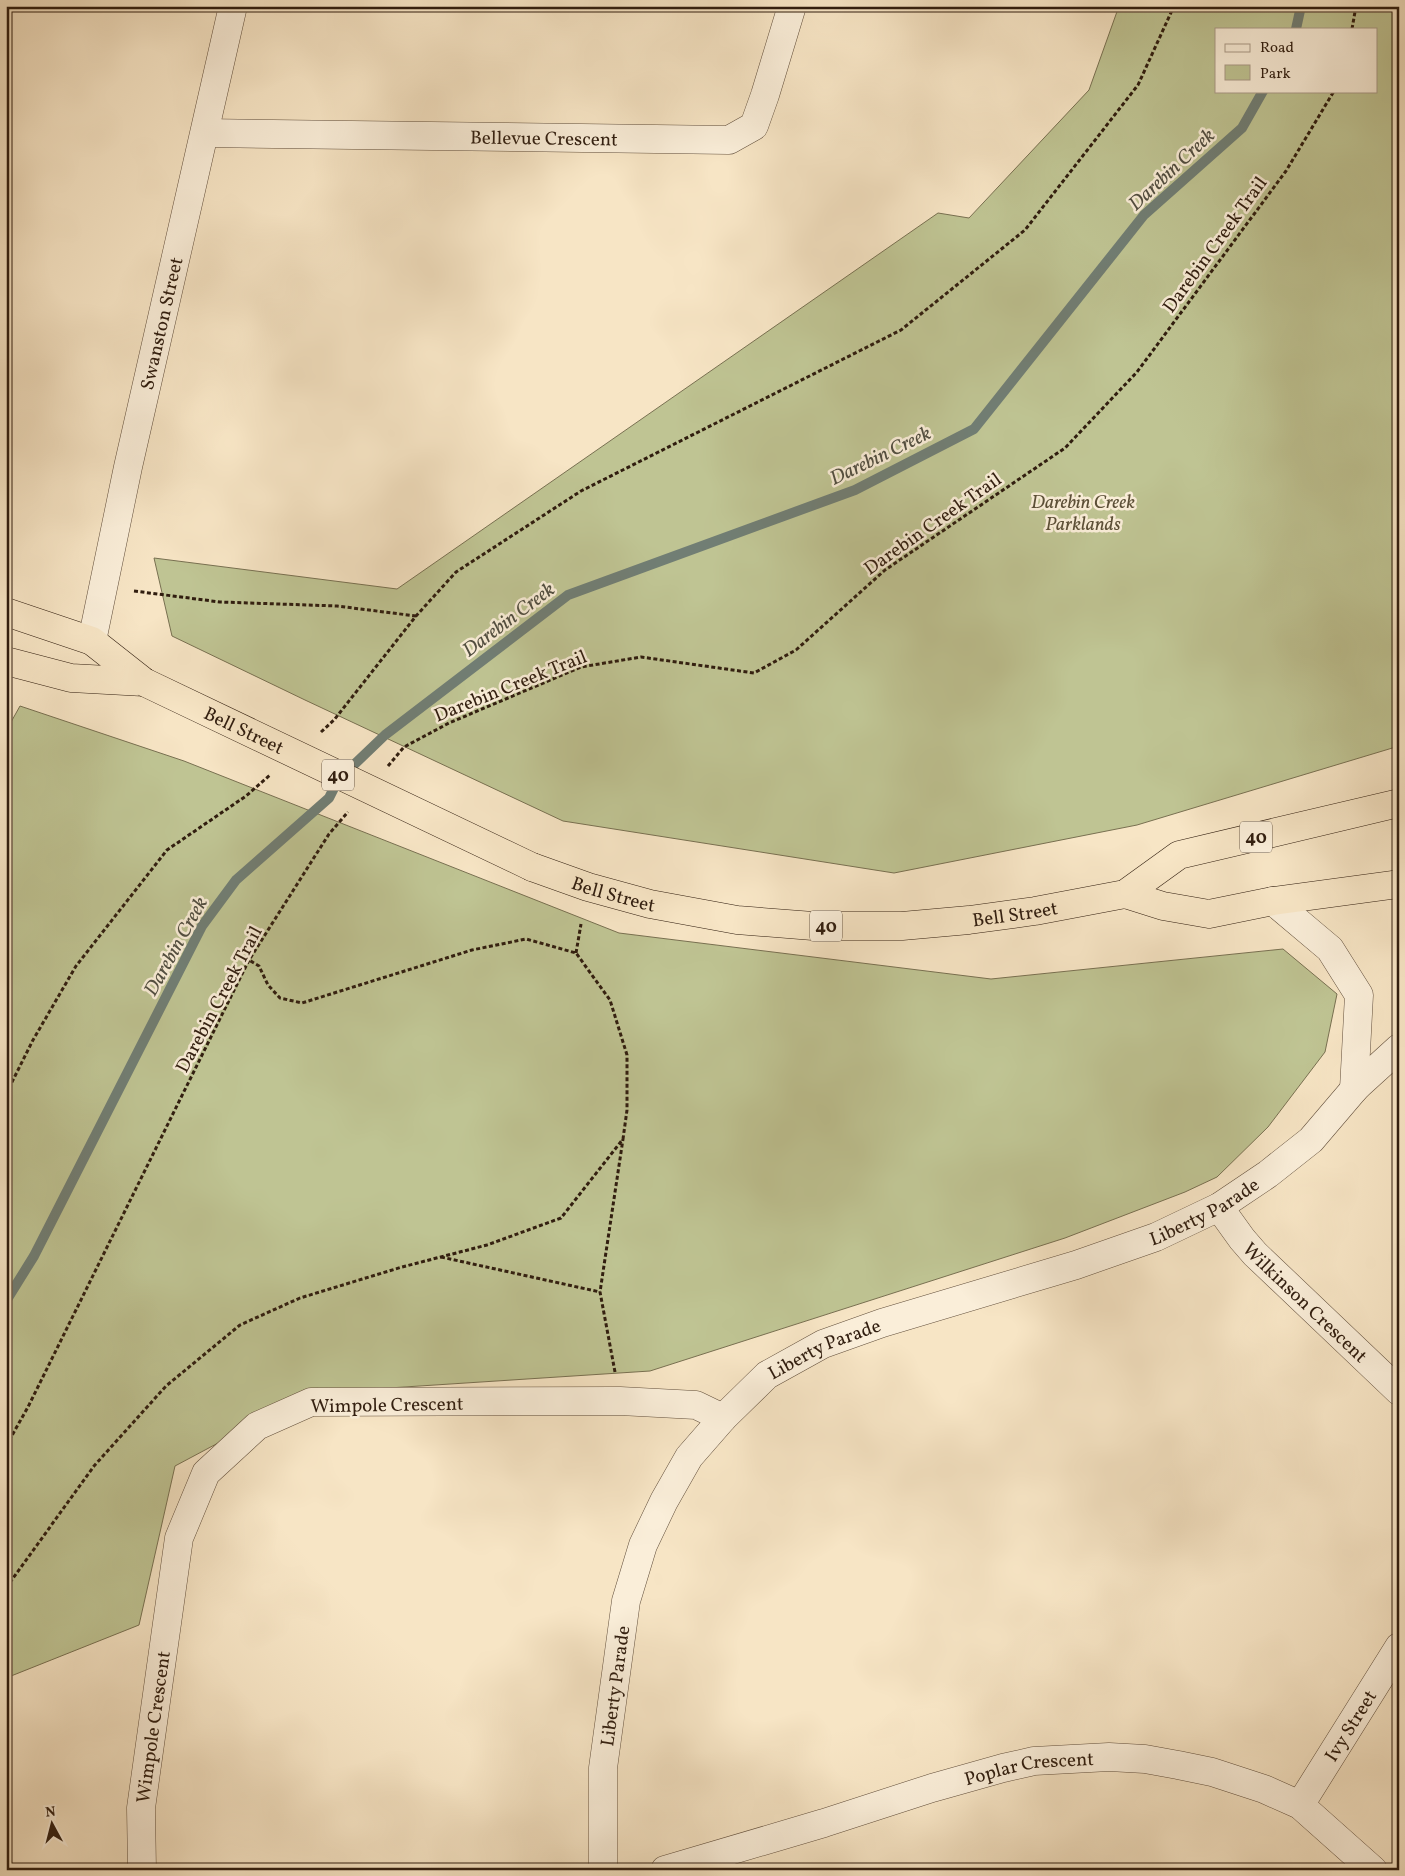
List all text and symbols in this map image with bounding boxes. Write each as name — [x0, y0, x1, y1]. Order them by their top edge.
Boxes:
legend — [1215, 28, 1378, 92]
text: Road — [1260, 38, 1294, 59]
text: Park — [1260, 64, 1291, 85]
water label: Darebin Creek — [1123, 123, 1222, 218]
street label: Bellevue Crescent — [470, 126, 618, 154]
street label: Darebin Creek Trail — [1157, 171, 1274, 319]
street label: Swanston Street — [135, 254, 190, 393]
water label: Darebin Creek — [826, 420, 936, 493]
street label: Darebin Creek Trail — [859, 467, 1007, 582]
park label: Darebin Creek Parklands — [1031, 490, 1135, 538]
water label: Darebin Creek — [457, 576, 561, 665]
street label: Darebin Creek Trail — [430, 644, 591, 729]
street label: Bell Street — [199, 701, 288, 762]
road number: 40 — [322, 760, 354, 790]
road number: 40 — [1240, 822, 1272, 852]
street label: Bell Street — [568, 871, 657, 920]
water label: Darebin Creek — [138, 892, 216, 1002]
street label: Bell Street — [971, 896, 1060, 934]
road number: 40 — [810, 910, 842, 941]
street label: Darebin Creek Trail — [170, 922, 270, 1078]
street label: Liberty Parade — [1146, 1172, 1265, 1253]
street label: Wilkinson Crescent — [1236, 1238, 1373, 1370]
street label: Liberty Parade — [764, 1313, 885, 1387]
street label: Wimpole Crescent — [310, 1392, 464, 1420]
street label: Liberty Parade — [595, 1624, 637, 1748]
street label: Wimpole Crescent — [131, 1649, 178, 1805]
street label: Ivy Street — [1319, 1685, 1384, 1767]
street label: Poplar Crescent — [962, 1747, 1095, 1793]
north arrow — [28, 1798, 78, 1848]
text: N — [44, 1803, 57, 1823]

